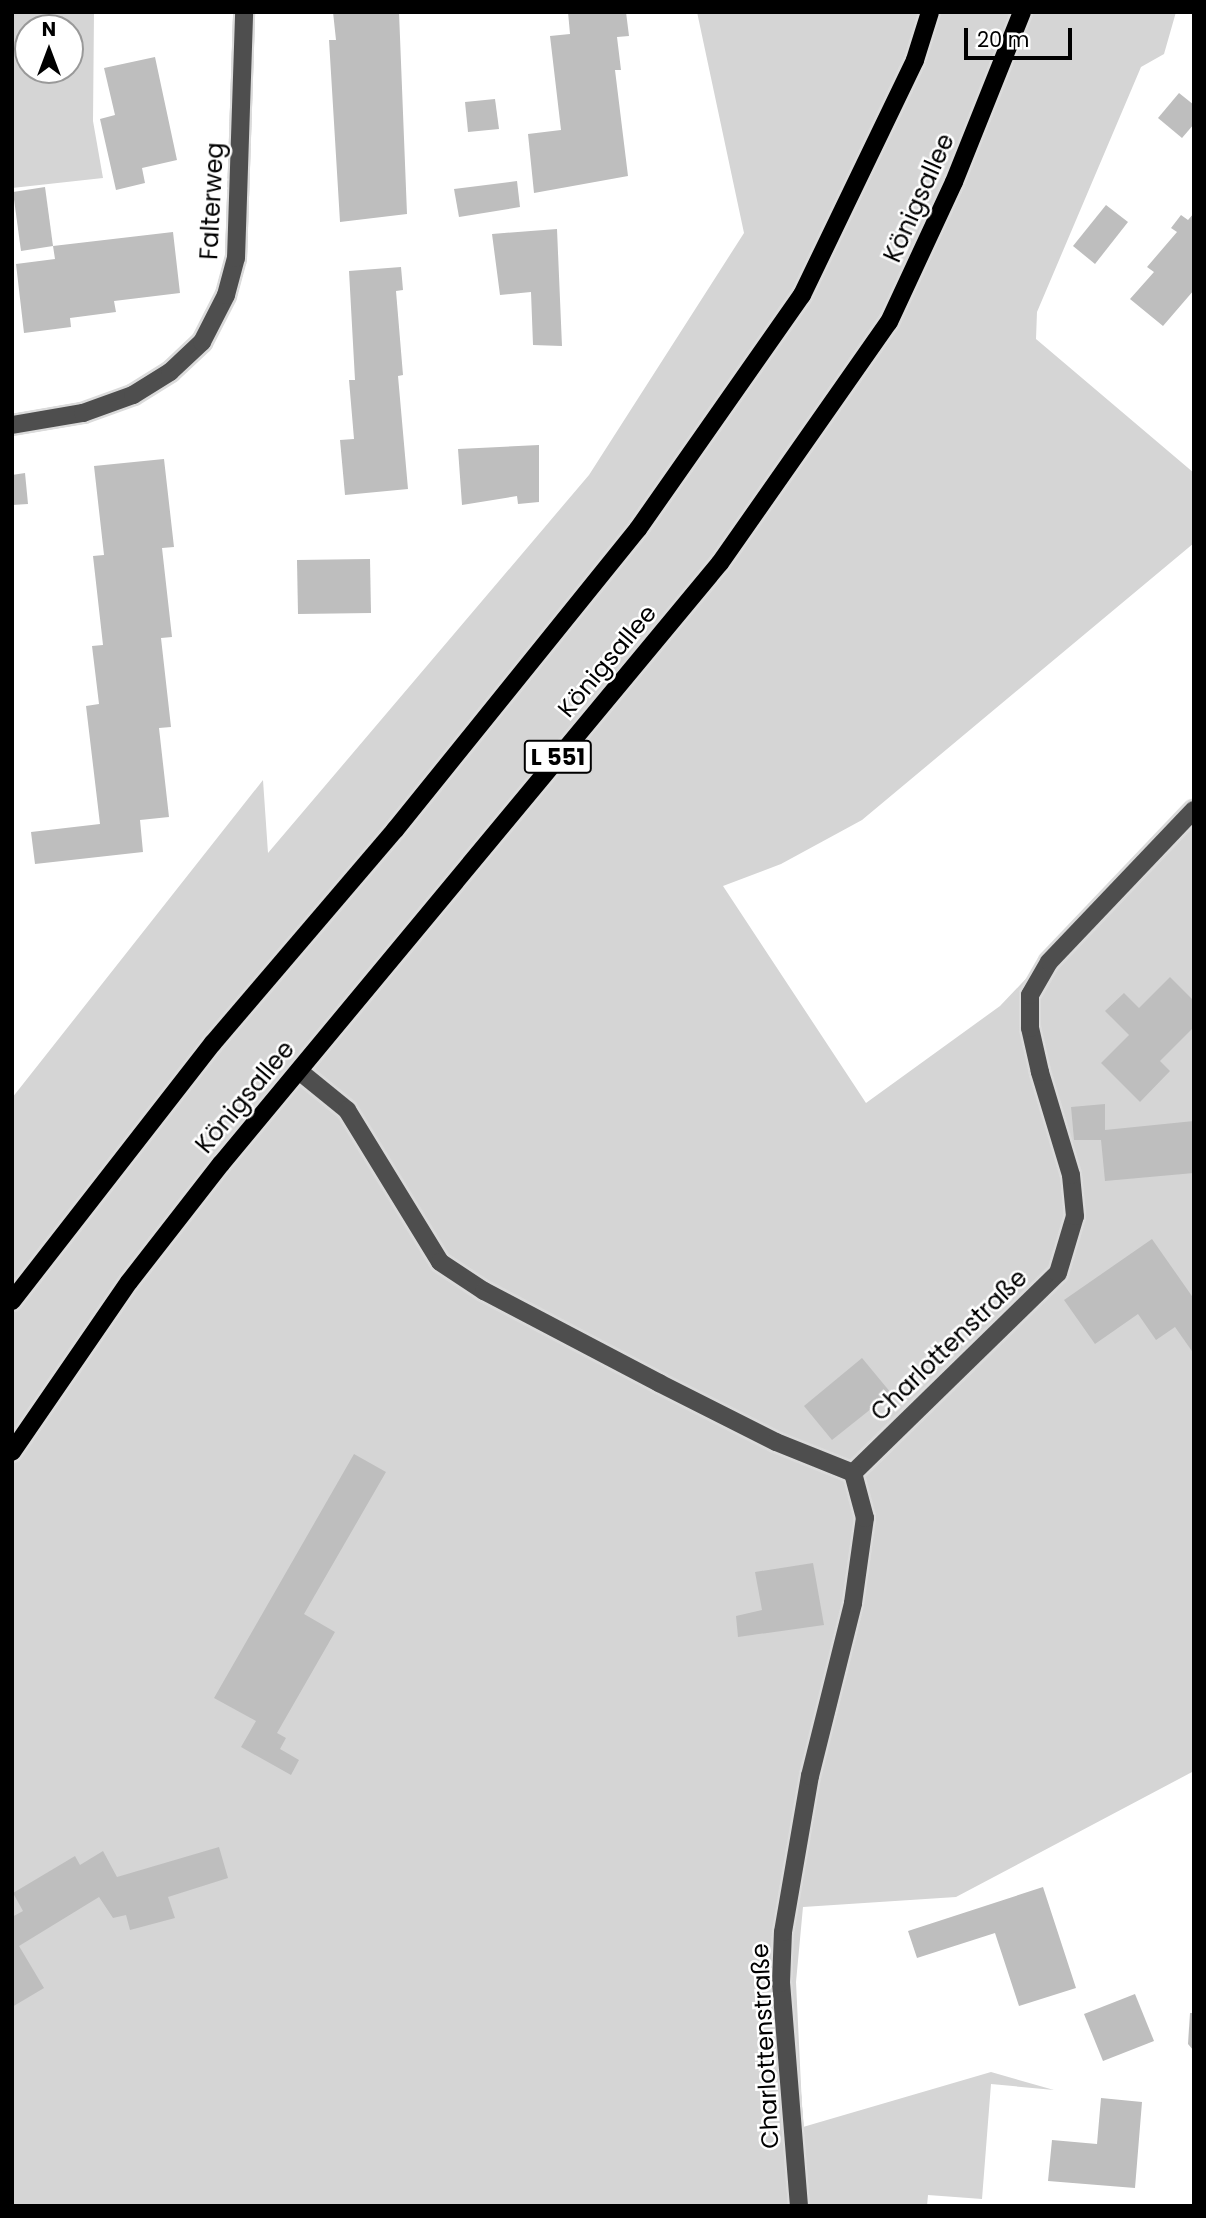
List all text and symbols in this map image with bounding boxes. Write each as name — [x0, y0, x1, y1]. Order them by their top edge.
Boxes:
north arrow — [14, 14, 84, 84]
scale bar — [968, 14, 1076, 58]
text: N — [42, 16, 56, 43]
text: 20 m — [977, 25, 1030, 54]
street label: Königsallee — [878, 129, 960, 267]
street label: Falterweg — [195, 142, 229, 260]
street label: Königsallee — [552, 599, 662, 723]
road number: L 551 — [523, 737, 593, 776]
street label: Königsallee — [190, 1035, 300, 1159]
street label: Charlottenstraße — [865, 1263, 1033, 1427]
street label: Charlottenstraße — [745, 1943, 785, 2149]

